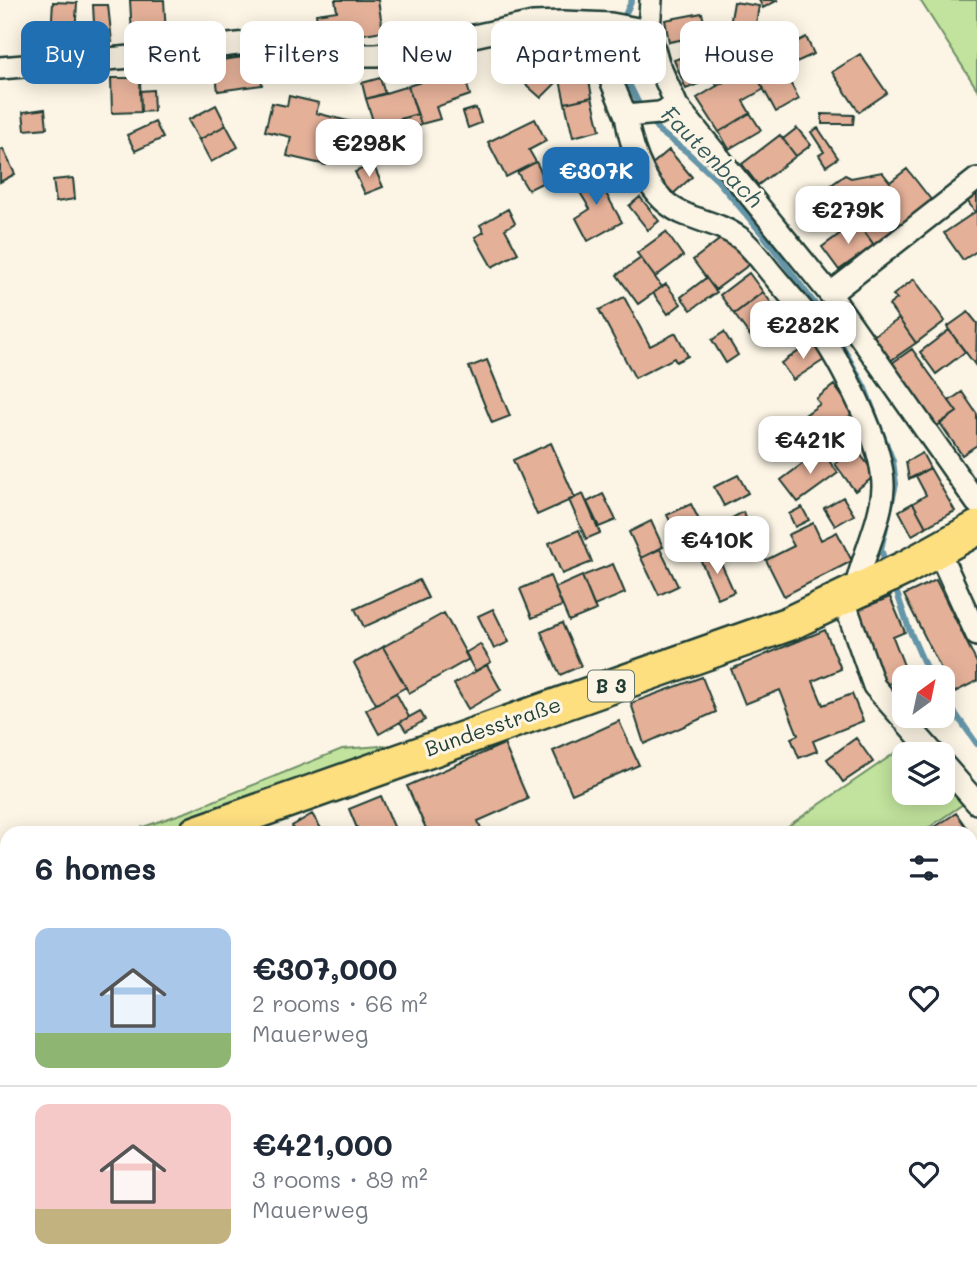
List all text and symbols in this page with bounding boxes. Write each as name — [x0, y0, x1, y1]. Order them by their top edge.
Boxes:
chip: Buy — [21, 21, 110, 84]
chip: Rent — [124, 21, 226, 84]
chip: Filters — [240, 21, 364, 84]
chip: New — [378, 21, 477, 84]
chip: Apartment — [491, 21, 666, 84]
chip: House — [680, 21, 799, 84]
water label: Fautenbach — [655, 99, 770, 214]
pin: €298K — [320, 120, 418, 179]
text: €298K — [332, 127, 406, 157]
pin: €307K — [547, 148, 645, 207]
text: €307K — [558, 155, 634, 185]
pin: €279K — [799, 187, 897, 246]
text: €279K — [811, 194, 885, 224]
pin: €282K — [754, 302, 852, 361]
text: €282K — [766, 309, 840, 339]
pin: €421K — [761, 416, 859, 476]
text: €421K — [774, 424, 846, 454]
pin: €410K — [668, 516, 766, 576]
text: €410K — [680, 524, 754, 554]
north arrow — [892, 665, 956, 728]
map controls — [892, 665, 955, 805]
road number: B 3 — [588, 670, 634, 702]
street label: Bundesstraße — [421, 690, 564, 761]
button: layers — [892, 742, 955, 805]
text: 6 homes — [35, 848, 156, 888]
icon: filters — [905, 849, 943, 887]
text: €307,000 — [252, 948, 397, 988]
icon: home — [91, 956, 175, 1040]
icon: heart — [905, 979, 943, 1017]
text: 2 rooms · 66 m² — [252, 988, 427, 1018]
text: Mauerweg — [252, 1018, 368, 1048]
text: €421,000 — [252, 1124, 393, 1164]
icon: home — [91, 1132, 175, 1216]
icon: heart — [905, 1155, 943, 1193]
text: 3 rooms · 89 m² — [252, 1164, 428, 1194]
text: Mauerweg — [252, 1194, 368, 1224]

